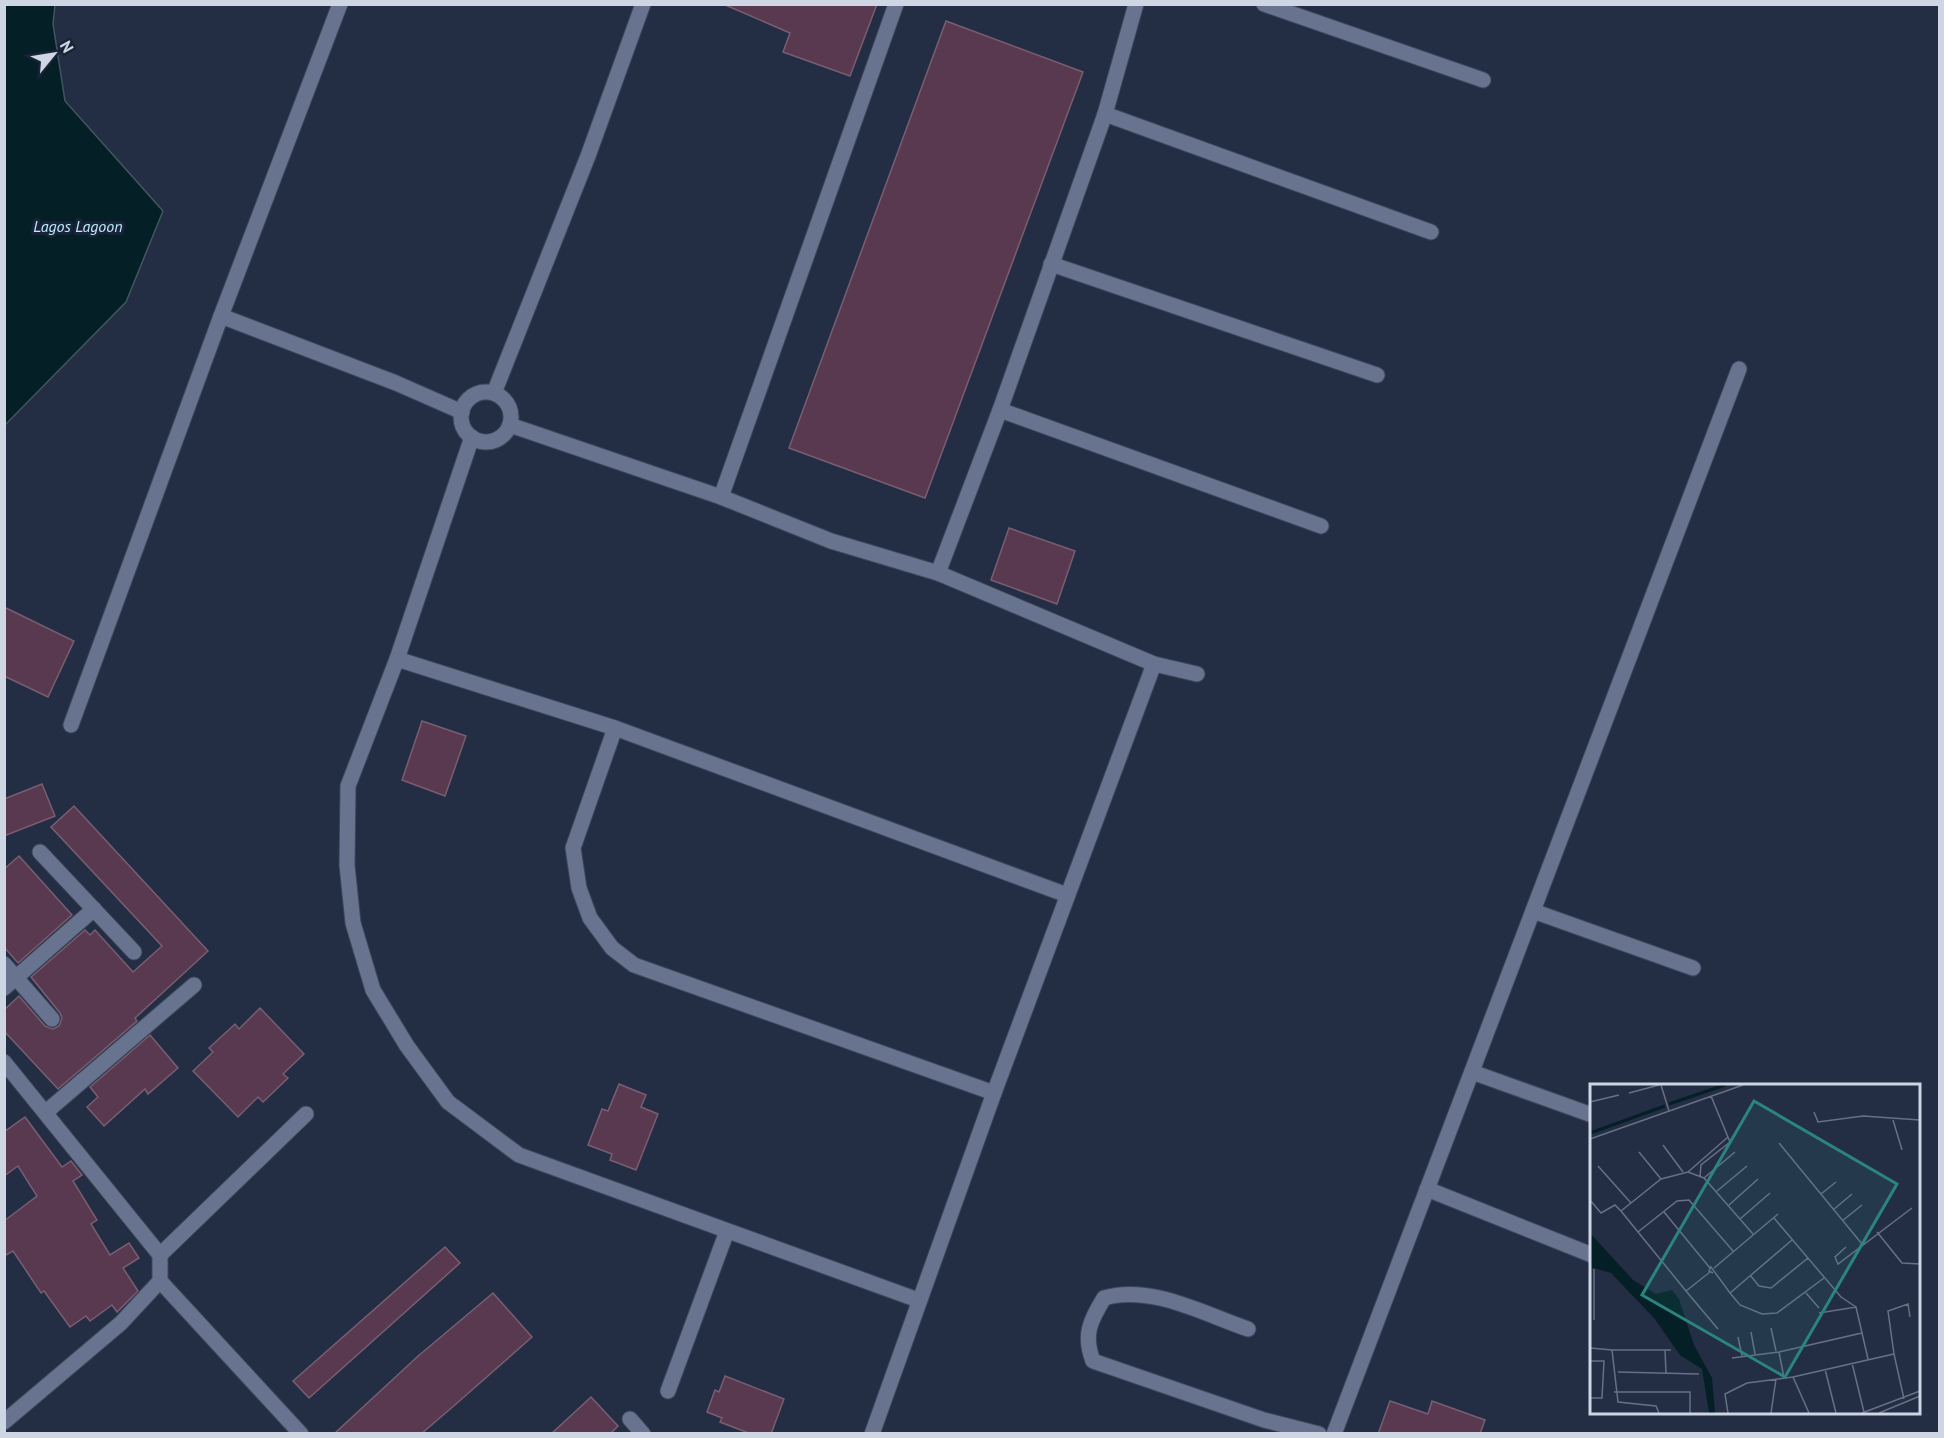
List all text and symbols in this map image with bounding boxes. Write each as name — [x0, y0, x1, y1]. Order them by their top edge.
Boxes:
north arrow — [24, 24, 84, 84]
text: N — [56, 37, 78, 56]
water label: Lagos Lagoon — [33, 216, 123, 236]
inset map — [1590, 1084, 1920, 1414]

